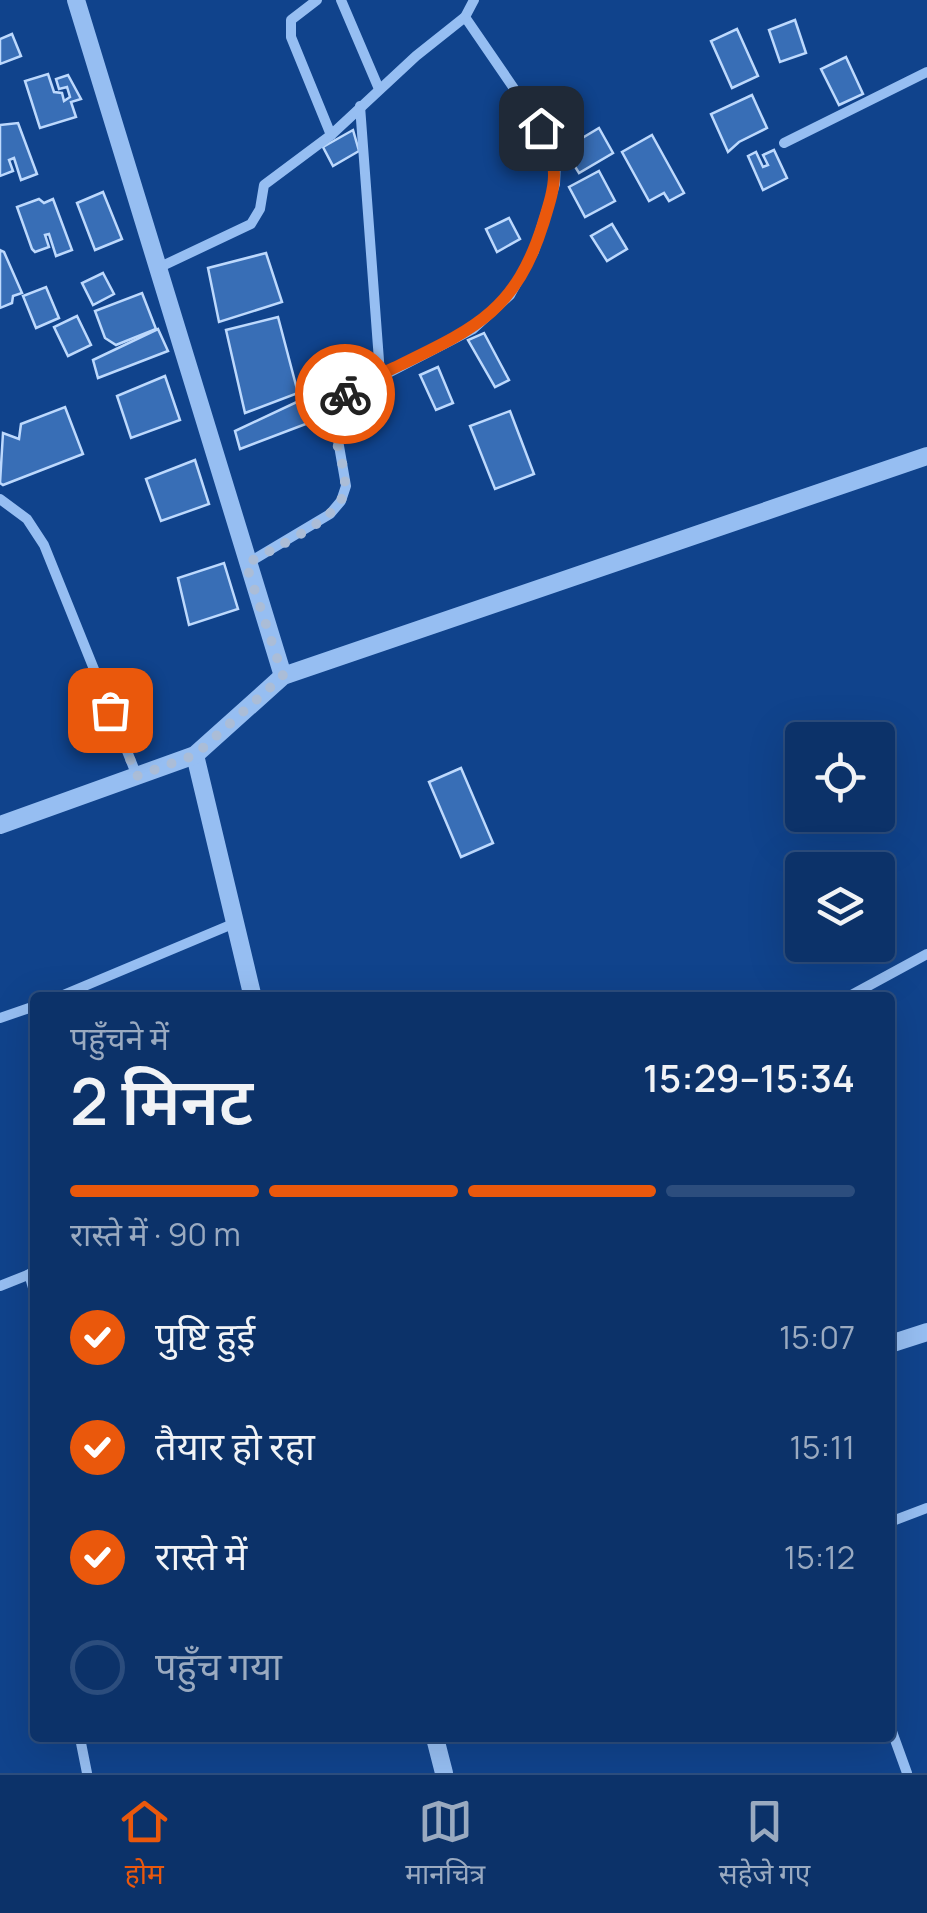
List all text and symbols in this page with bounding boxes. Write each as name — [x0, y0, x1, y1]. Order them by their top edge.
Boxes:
pin — [499, 86, 584, 171]
icon: home — [514, 101, 569, 156]
courier — [295, 344, 395, 444]
icon: bike — [318, 367, 373, 422]
pin — [68, 668, 153, 753]
icon: bag — [83, 683, 138, 738]
map controls — [785, 722, 895, 962]
button: locate — [785, 722, 895, 832]
button: layers — [785, 852, 895, 962]
text: पहुँचने में — [70, 1016, 169, 1060]
text: 15:29–15:34 — [643, 1051, 855, 1103]
text: 2 मिनट — [70, 1056, 253, 1145]
text: रास्ते में · 90 m — [70, 1212, 241, 1256]
text: पुष्टि हुई — [155, 1309, 255, 1361]
icon: check — [70, 1310, 125, 1365]
text: 15:07 — [779, 1315, 855, 1359]
text: तैयार हो रहा — [155, 1419, 315, 1471]
icon: check — [70, 1420, 125, 1475]
text: 15:11 — [790, 1425, 855, 1469]
text: रास्ते में — [155, 1529, 247, 1581]
icon: check — [70, 1530, 125, 1585]
text: 15:12 — [784, 1535, 855, 1579]
text: पहुँच गया — [155, 1639, 282, 1691]
tab: होम — [117, 1794, 172, 1895]
tab: मानचित्र — [405, 1794, 485, 1895]
tab: सहेजे गए — [719, 1794, 810, 1895]

